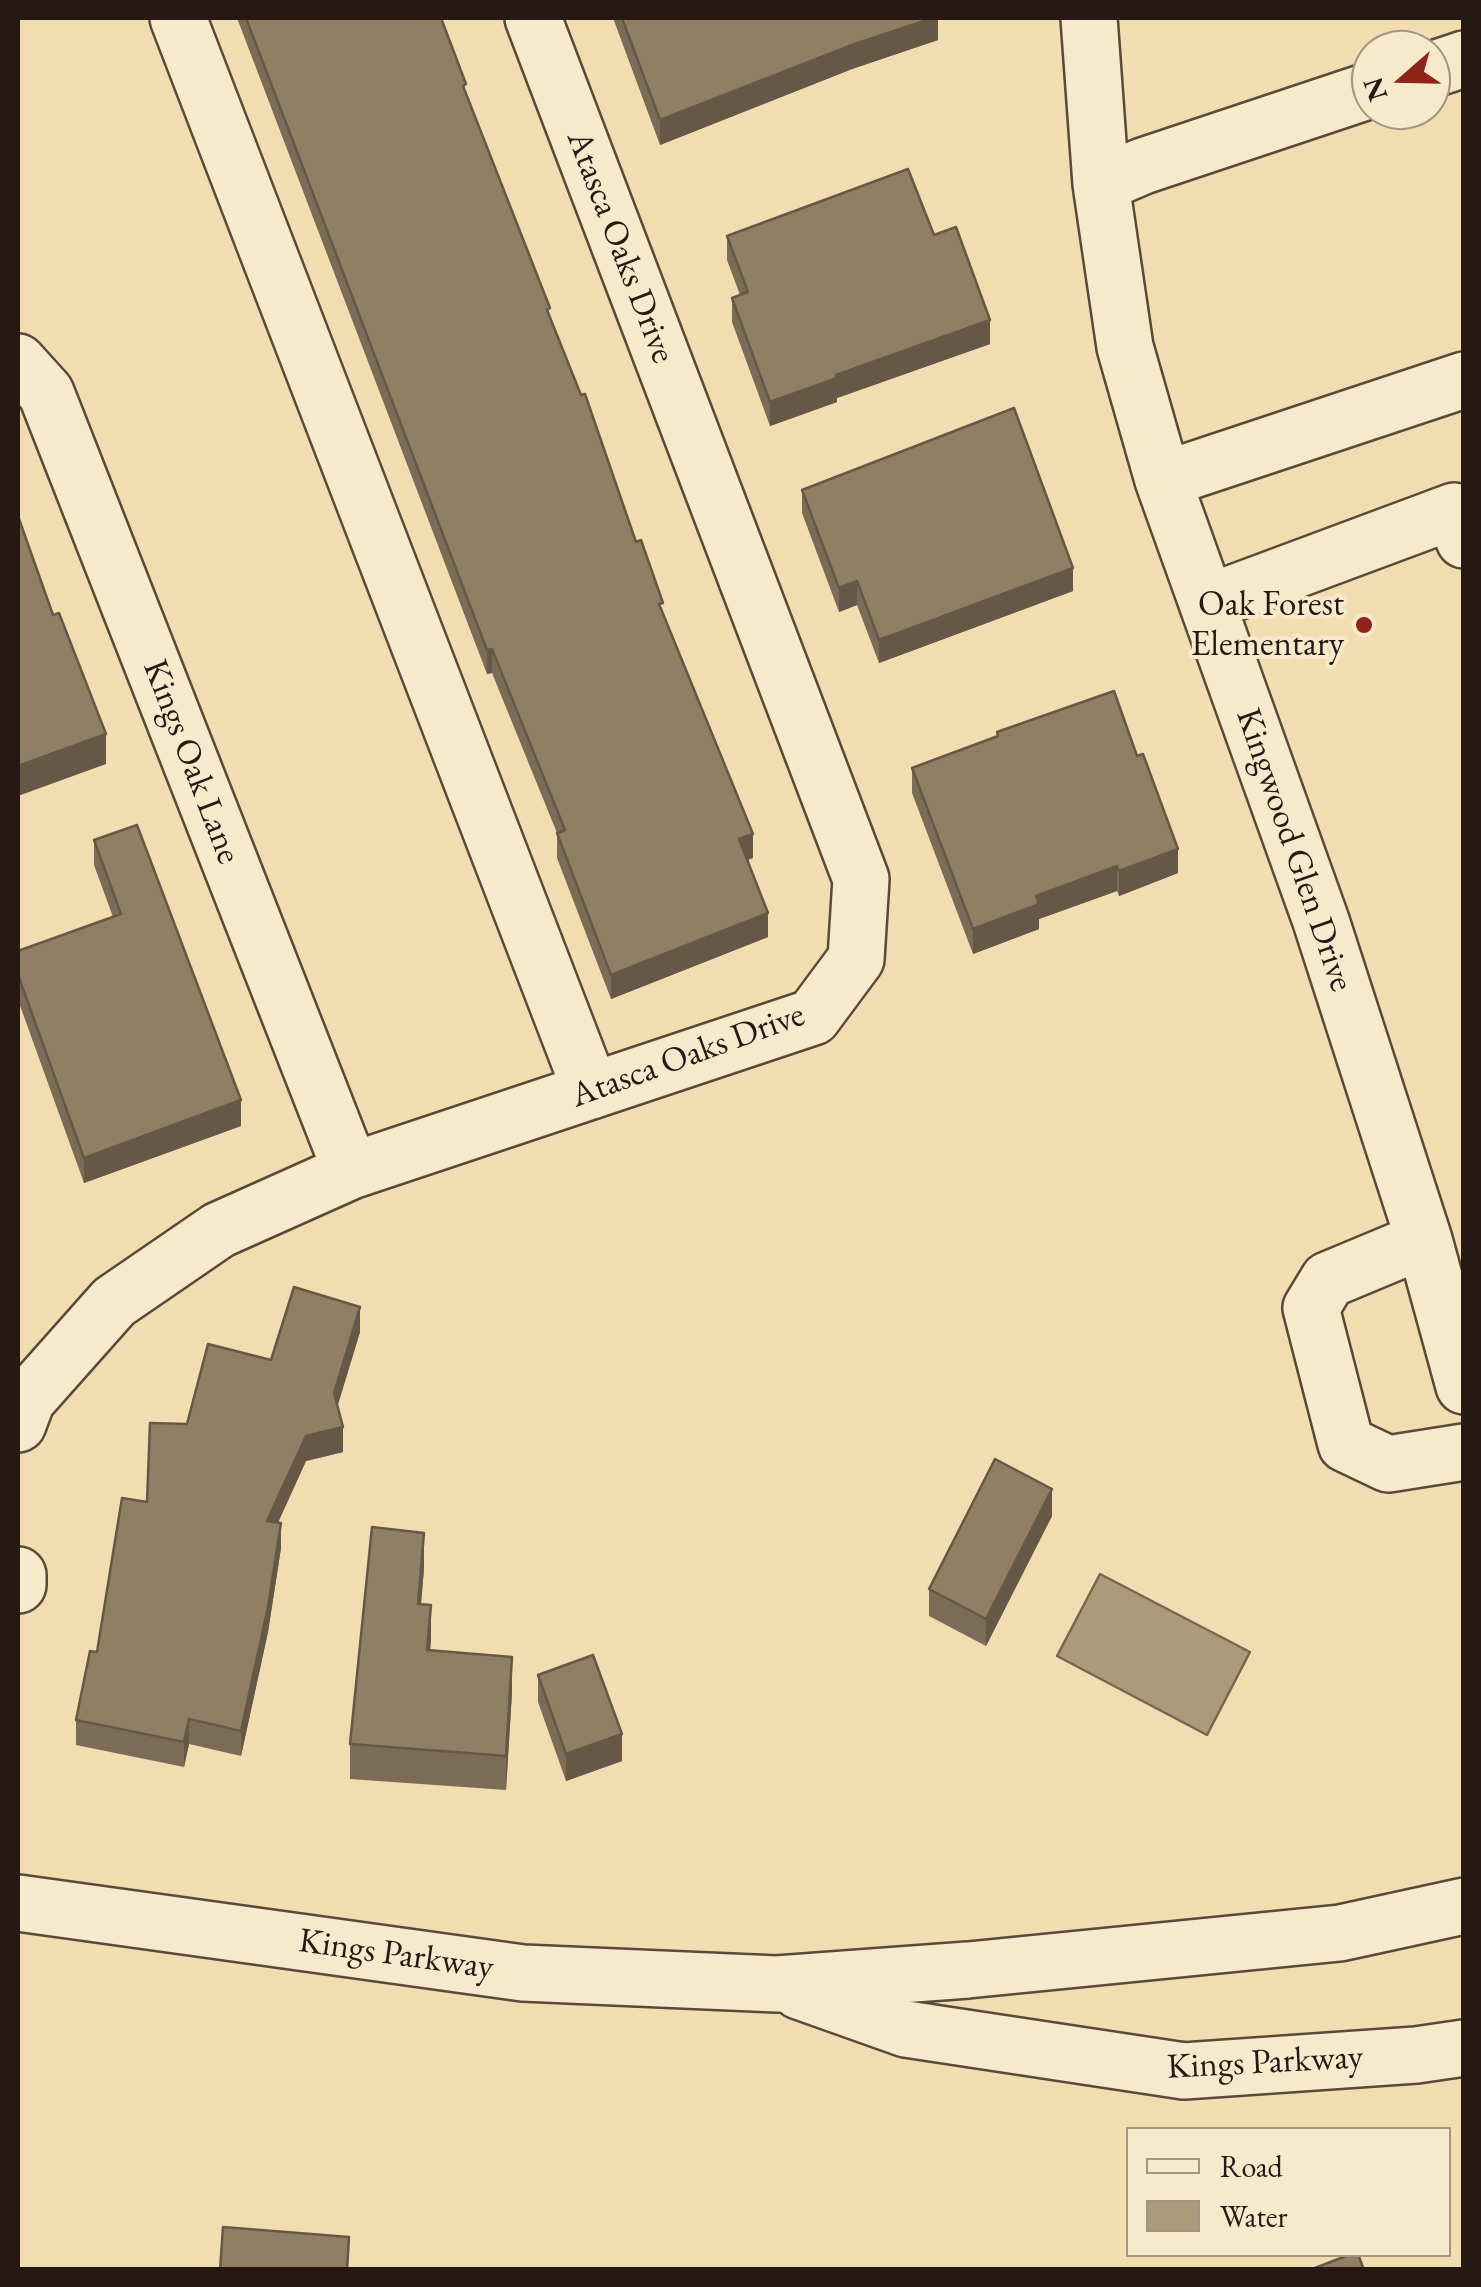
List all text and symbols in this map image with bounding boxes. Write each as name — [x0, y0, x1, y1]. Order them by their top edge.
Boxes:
north arrow — [1351, 30, 1451, 130]
text: N — [1354, 73, 1395, 106]
street label: Atasca Oaks Drive — [556, 125, 684, 369]
place label: Oak Forest Elementary — [1191, 584, 1344, 666]
marker: Oak Forest Elementary — [1353, 614, 1375, 636]
street label: Kings Oak Lane — [133, 654, 249, 870]
street label: Kingwood Glen Drive — [1226, 703, 1362, 997]
street label: Atasca Oaks Drive — [566, 994, 810, 1118]
street label: Kings Parkway — [296, 1921, 496, 1989]
street label: Kings Parkway — [1166, 2037, 1364, 2089]
legend — [1126, 2127, 1451, 2257]
text: Road — [1220, 2147, 1283, 2186]
text: Water — [1220, 2197, 1288, 2236]

